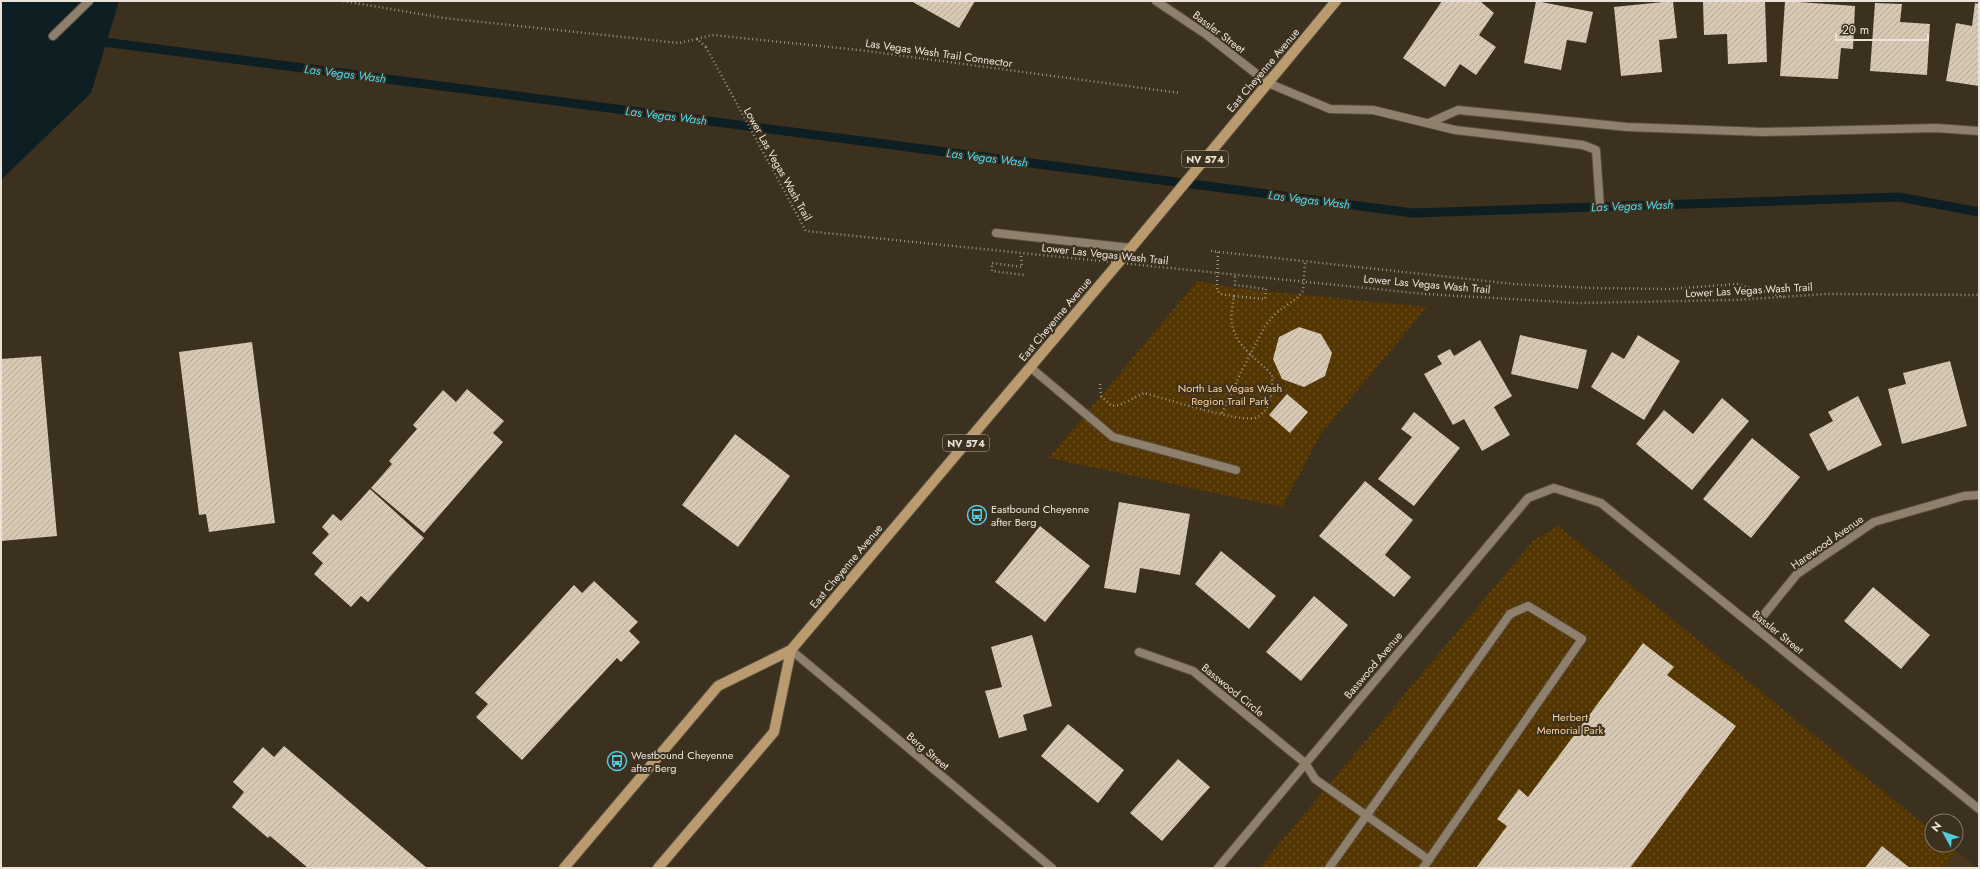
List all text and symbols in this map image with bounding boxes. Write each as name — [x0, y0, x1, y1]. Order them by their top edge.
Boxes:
street label: Bassler Street — [1190, 7, 1249, 57]
scale bar — [1836, 16, 1928, 42]
text: 20 m — [1842, 21, 1869, 39]
street label: East Cheyenne Avenue — [1223, 24, 1303, 116]
street label: Las Vegas Wash Trail Connector — [864, 35, 1014, 71]
water label: Las Vegas Wash — [303, 60, 387, 88]
water label: Las Vegas Wash — [624, 102, 708, 130]
street label: Lower Las Vegas Wash Trail — [740, 104, 816, 224]
water label: Las Vegas Wash — [945, 144, 1029, 172]
road number: NV 574 — [1182, 151, 1228, 167]
water label: Las Vegas Wash — [1267, 186, 1351, 214]
water label: Las Vegas Wash — [1591, 196, 1673, 216]
street label: Lower Las Vegas Wash Trail — [1041, 239, 1169, 269]
street label: Lower Las Vegas Wash Trail — [1363, 270, 1491, 298]
street label: East Cheyenne Avenue — [1015, 273, 1095, 365]
street label: Lower Las Vegas Wash Trail — [1685, 279, 1813, 301]
park label: North Las Vegas Wash Region Trail Park — [1178, 380, 1282, 409]
road number: NV 574 — [943, 435, 989, 451]
place label: Eastbound Cheyenne after Berg — [991, 501, 1090, 530]
bus stop icon: Eastbound Cheyenne after Berg — [966, 504, 988, 526]
street label: Harewood Avenue — [1787, 511, 1867, 573]
street label: East Cheyenne Avenue — [806, 520, 886, 612]
street label: Bassler Street — [1749, 606, 1807, 658]
street label: Basswood Avenue — [1340, 628, 1406, 702]
street label: Basswood Circle — [1198, 660, 1268, 721]
park label: Herbert Memorial Park — [1537, 709, 1603, 738]
street label: Berg Street — [903, 728, 953, 774]
place label: Westbound Cheyenne after Berg — [631, 747, 734, 776]
bus stop icon: Westbound Cheyenne after Berg — [606, 750, 628, 772]
north arrow — [1924, 813, 1964, 853]
text: N — [1927, 818, 1945, 835]

